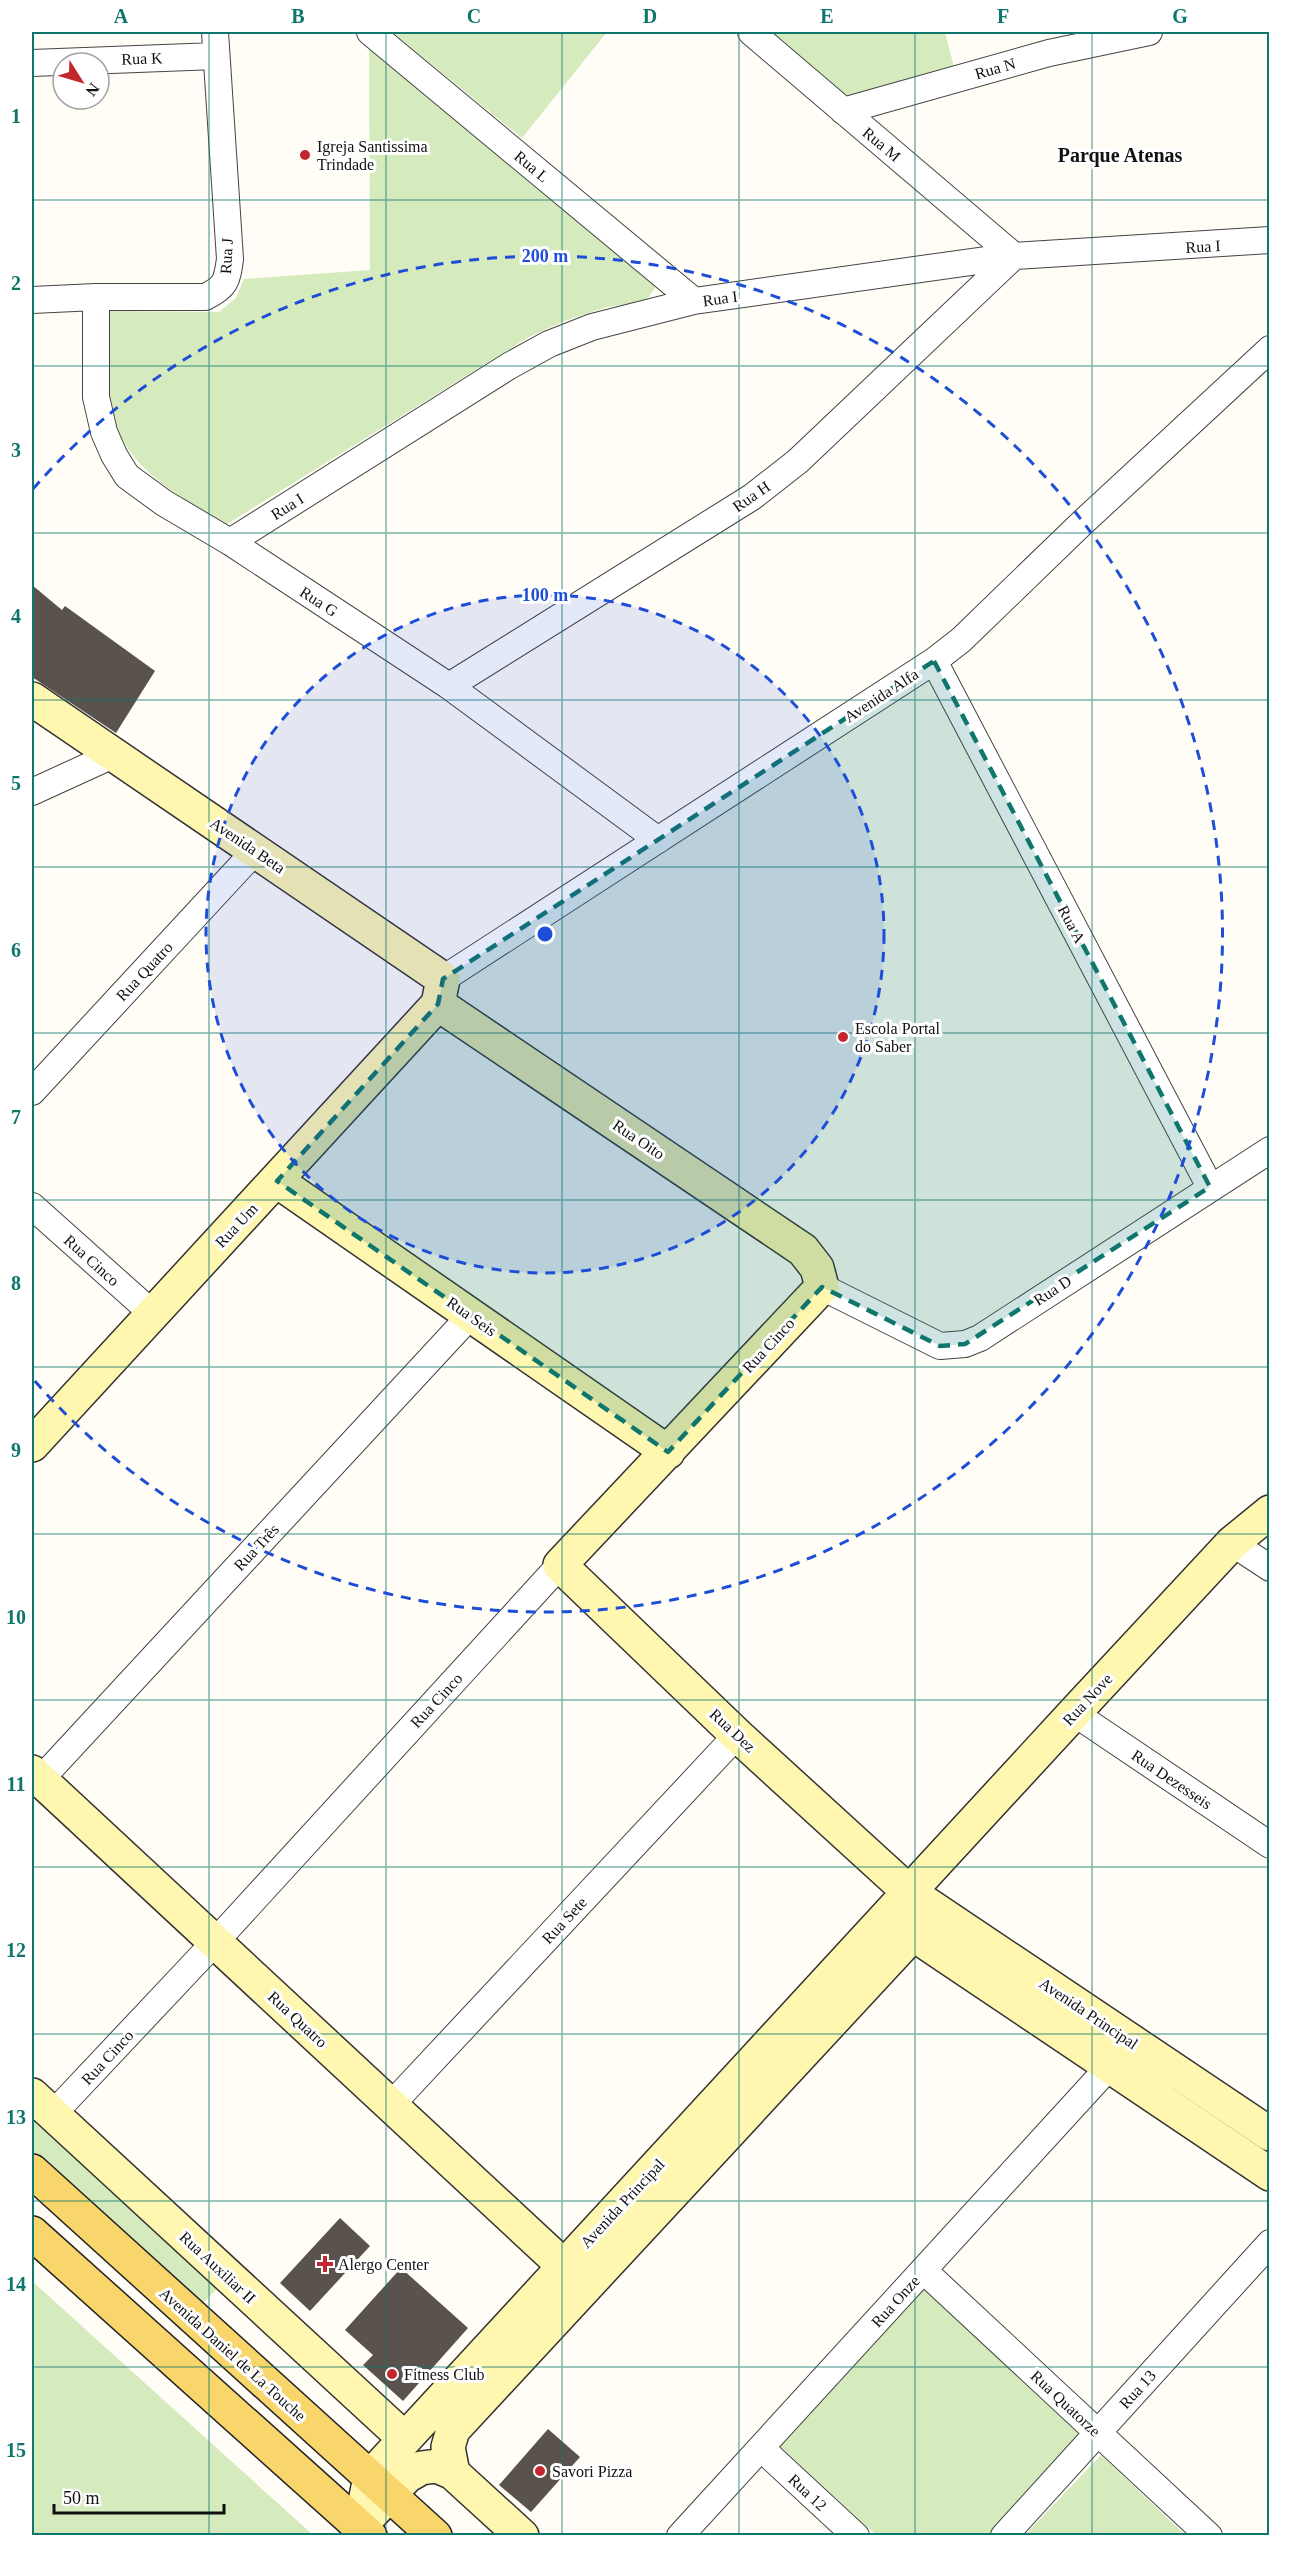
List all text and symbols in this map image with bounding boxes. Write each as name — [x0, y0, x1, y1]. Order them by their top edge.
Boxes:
text: A — [114, 5, 129, 27]
text: B — [291, 5, 305, 27]
text: C — [467, 5, 481, 27]
text: D — [643, 5, 657, 27]
text: E — [820, 5, 834, 27]
text: F — [997, 5, 1009, 27]
text: G — [1172, 5, 1188, 27]
street label: Rua K — [121, 49, 163, 68]
north arrow — [51, 51, 111, 111]
street label: Rua N — [973, 54, 1018, 82]
text: N — [82, 80, 103, 100]
text: 1 — [11, 105, 21, 127]
street label: Rua M — [859, 124, 904, 165]
place label: Igreja Santissima Trindade — [317, 138, 428, 173]
district label: Parque Atenas — [1058, 144, 1183, 167]
street label: Rua L — [511, 147, 552, 186]
marker: Igreja Santissima Trindade — [298, 148, 312, 162]
street label: Rua I — [1185, 237, 1221, 256]
street label: Rua J — [217, 238, 236, 274]
text: 200 m — [522, 246, 568, 266]
text: 2 — [11, 272, 21, 294]
street label: Rua I — [702, 288, 739, 309]
text: 3 — [11, 439, 21, 461]
street label: Rua H — [729, 477, 773, 515]
street label: Rua I — [268, 490, 307, 523]
street label: Rua G — [297, 583, 341, 620]
text: 100 m — [522, 585, 568, 605]
text: 4 — [11, 605, 21, 627]
street label: Avenida Alfa — [841, 665, 921, 726]
text: 5 — [11, 772, 21, 794]
street label: Avenida Beta — [207, 814, 288, 877]
street label: Rua A — [1055, 902, 1089, 946]
centre of rings — [535, 924, 555, 944]
street label: Rua Quatro — [113, 938, 176, 1004]
text: 6 — [11, 939, 21, 961]
place label: Escola Portal do Saber — [855, 1020, 940, 1055]
marker: Escola Portal do Saber — [836, 1030, 850, 1044]
text: 7 — [11, 1106, 21, 1128]
street label: Rua Oito — [610, 1116, 668, 1163]
street label: Rua Um — [212, 1199, 261, 1251]
street label: Rua Cinco — [61, 1231, 123, 1289]
text: 8 — [11, 1272, 21, 1294]
street label: Rua D — [1030, 1272, 1074, 1309]
street label: Rua Seis — [444, 1293, 500, 1340]
street label: Rua Cinco — [739, 1315, 798, 1376]
text: 9 — [11, 1439, 21, 1461]
street label: Rua Três — [231, 1521, 282, 1574]
text: 10 — [6, 1606, 26, 1628]
street label: Rua Cinco — [407, 1670, 466, 1731]
street label: Rua Nove — [1059, 1670, 1116, 1729]
street label: Rua Dez — [707, 1705, 759, 1756]
street label: Rua Dezesseis — [1128, 1746, 1215, 1812]
text: 11 — [7, 1773, 25, 1795]
street label: Rua Sete — [539, 1894, 590, 1947]
text: 12 — [6, 1939, 26, 1961]
street label: Avenida Principal — [1036, 1974, 1142, 2054]
street label: Rua Quatro — [265, 1988, 331, 2051]
street label: Rua Cinco — [78, 2027, 137, 2088]
text: 13 — [6, 2106, 26, 2128]
street label: Avenida Principal — [577, 2155, 669, 2252]
street label: Rua Auxiliar II — [176, 2228, 259, 2307]
marker: Alergo Center — [316, 2255, 334, 2273]
place label: Alergo Center — [338, 2256, 429, 2274]
street label: Rua Onze — [868, 2272, 923, 2331]
text: 14 — [6, 2273, 26, 2295]
street label: Avenida Daniel de La Touche — [156, 2284, 309, 2424]
place label: Fitness Club — [404, 2366, 484, 2383]
marker: Fitness Club — [385, 2367, 399, 2381]
street label: Rua Quatorze — [1028, 2367, 1104, 2440]
street label: Rua 13 — [1116, 2367, 1159, 2412]
text: 15 — [6, 2439, 26, 2461]
place label: Savori Pizza — [552, 2463, 632, 2480]
marker: Savori Pizza — [533, 2464, 547, 2478]
street label: Rua 12 — [785, 2471, 830, 2514]
scale bar — [54, 2477, 224, 2515]
text: 50 m — [63, 2488, 100, 2508]

